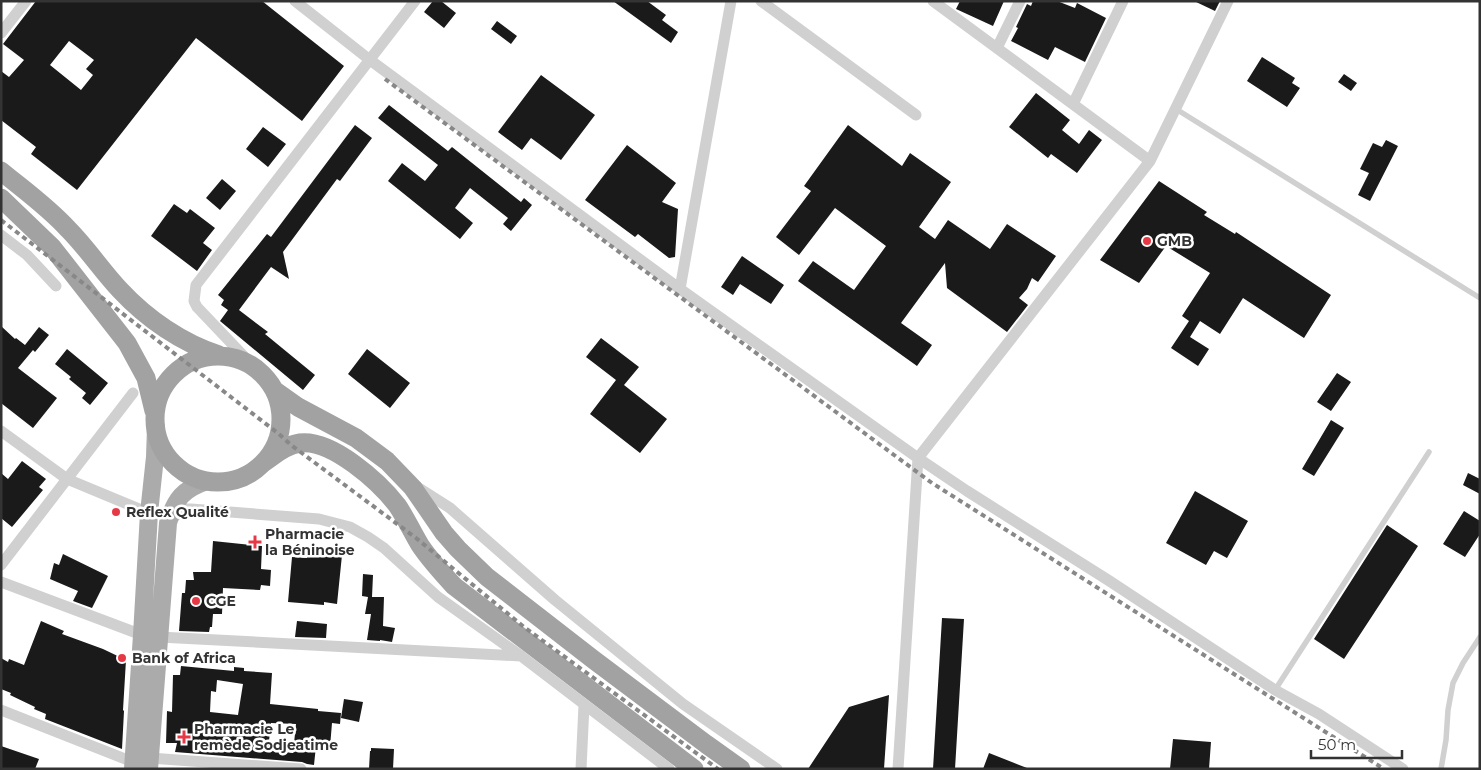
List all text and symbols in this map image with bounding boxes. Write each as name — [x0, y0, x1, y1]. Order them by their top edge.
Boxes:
place label: GMB — [1157, 232, 1192, 250]
marker: GMB — [1141, 235, 1153, 247]
place label: Reflex Qualité — [126, 503, 229, 521]
marker: Reflex Qualité — [110, 506, 122, 518]
place label: Pharmacie la Béninoise — [265, 525, 355, 559]
marker: Pharmacie la Béninoise — [249, 536, 261, 548]
place label: CGE — [206, 592, 236, 610]
marker: CGE — [190, 595, 202, 607]
place label: Bank of Africa — [132, 649, 236, 667]
marker: Bank of Africa — [116, 652, 128, 664]
place label: Pharmacie Le remède Sodjeatime — [194, 720, 338, 754]
scale bar — [1311, 728, 1402, 760]
marker: Pharmacie Le remède Sodjeatime — [178, 731, 190, 743]
text: 50 m — [1318, 735, 1356, 754]

